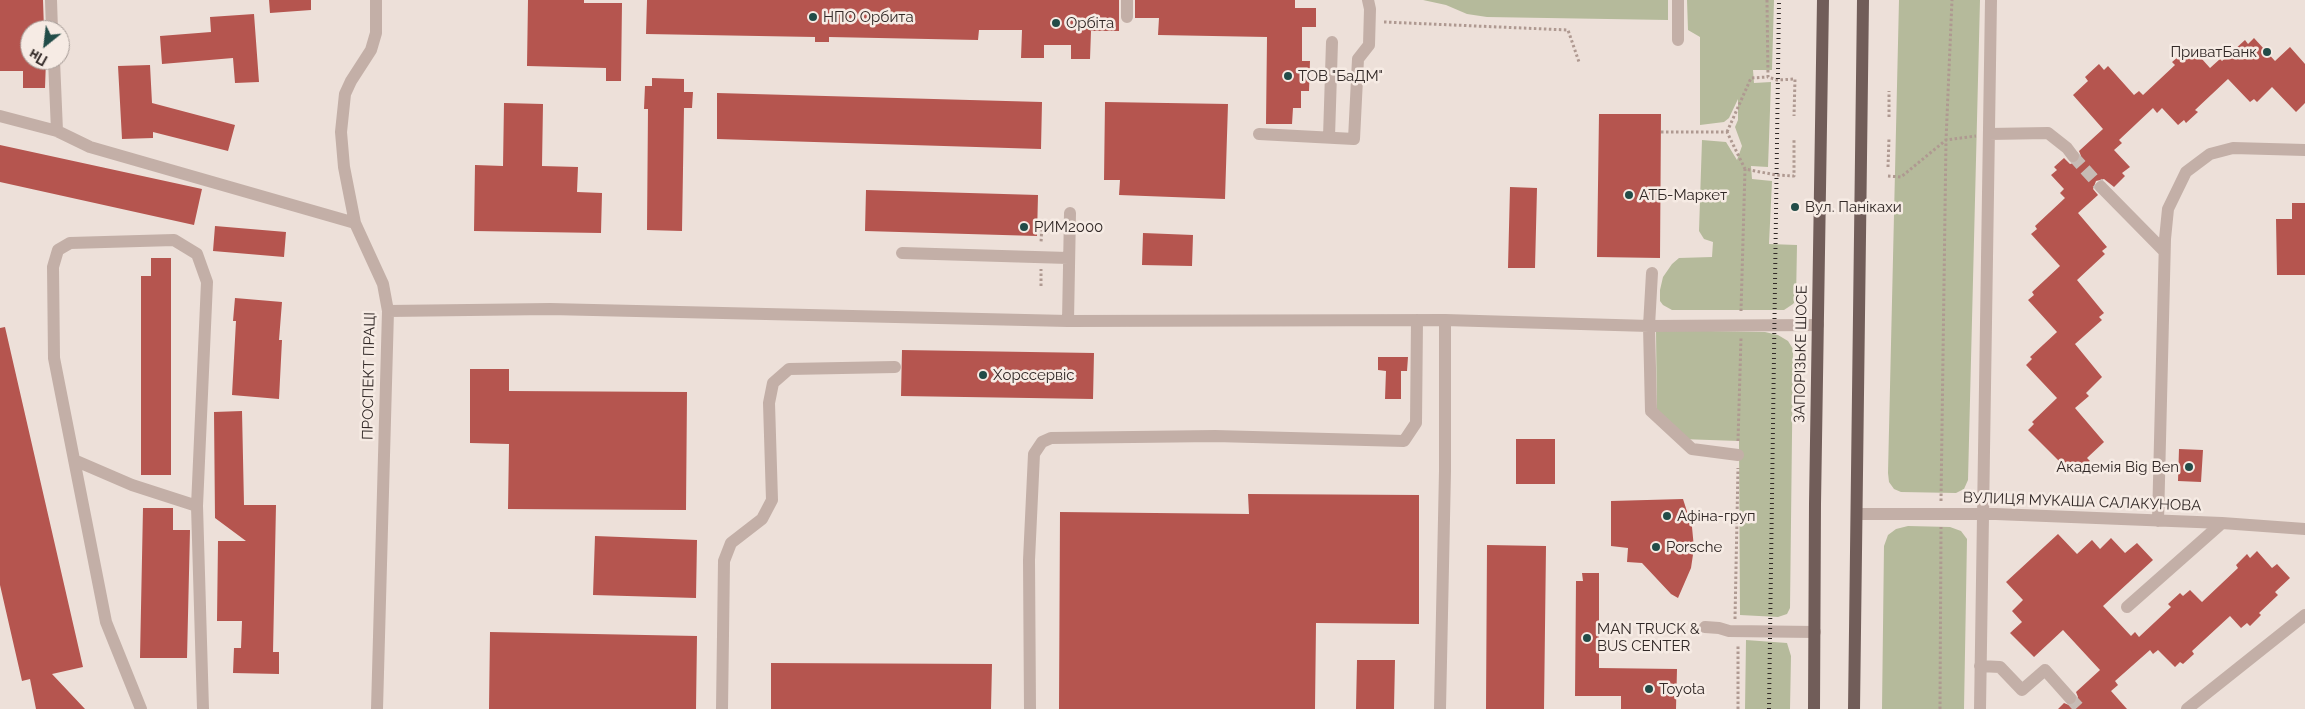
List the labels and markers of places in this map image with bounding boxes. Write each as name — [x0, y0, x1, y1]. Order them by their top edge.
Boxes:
place label: НПО Орбита — [823, 8, 914, 26]
marker: НПО Орбита — [807, 11, 819, 23]
place label: Орбіта — [1066, 14, 1114, 32]
marker: Орбіта — [1050, 17, 1062, 29]
place label: ПриватБанк — [2170, 43, 2257, 61]
marker: ПриватБанк — [2261, 46, 2273, 58]
place label: ТОВ "БаДМ" — [1298, 67, 1383, 85]
marker: ТОВ "БаДМ" — [1282, 70, 1294, 82]
place label: АТБ-Маркет — [1639, 186, 1727, 204]
marker: АТБ-Маркет — [1623, 189, 1635, 201]
place label: Вул. Панікахи — [1805, 198, 1902, 216]
marker: Вул. Панікахи — [1789, 201, 1801, 213]
place label: РИМ2000 — [1034, 218, 1103, 236]
marker: РИМ2000 — [1018, 221, 1030, 233]
place label: Хорссервіс — [993, 366, 1075, 384]
marker: Хорссервіс — [977, 369, 989, 381]
place label: Академія Big Ben — [2056, 458, 2179, 476]
marker: Академія Big Ben — [2183, 461, 2195, 473]
place label: Афіна-груп — [1677, 507, 1756, 525]
marker: Афіна-груп — [1661, 510, 1673, 522]
place label: Porsche — [1666, 538, 1722, 556]
marker: Porsche — [1650, 541, 1662, 553]
place label: MAN TRUCK & BUS CENTER — [1597, 620, 1700, 655]
marker: MAN TRUCK & BUS CENTER — [1581, 632, 1593, 644]
place label: Toyota — [1659, 680, 1705, 698]
marker: Toyota — [1643, 683, 1655, 695]

